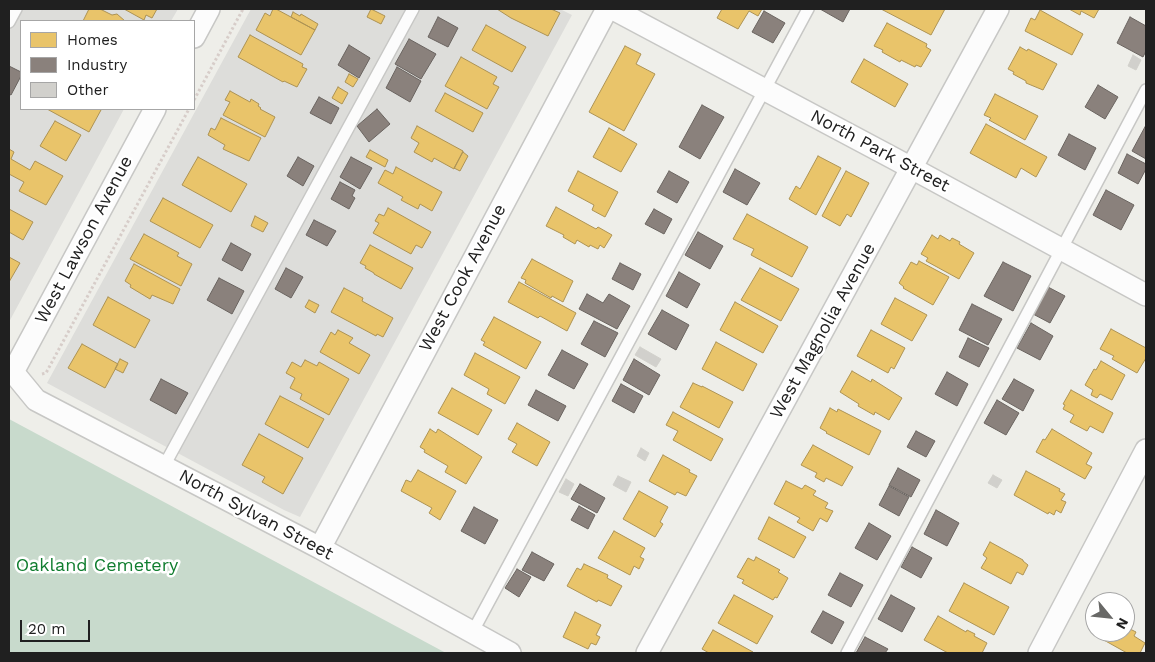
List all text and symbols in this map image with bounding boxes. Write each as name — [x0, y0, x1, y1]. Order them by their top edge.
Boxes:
legend — [20, 20, 195, 110]
text: Homes — [67, 31, 118, 49]
text: Industry — [67, 56, 127, 74]
text: Other — [67, 81, 109, 99]
street label: North Park Street — [807, 105, 953, 197]
street label: West Lawson Avenue — [31, 152, 137, 328]
street label: West Cook Avenue — [415, 200, 511, 356]
street label: West Magnolia Avenue — [766, 239, 880, 423]
street label: North Sylvan Street — [175, 465, 337, 565]
park label: Oakland Cemetery — [16, 555, 178, 577]
north arrow — [1085, 592, 1135, 642]
scale bar — [22, 610, 92, 642]
text: N — [1113, 615, 1132, 632]
text: 20 m — [28, 620, 66, 638]

